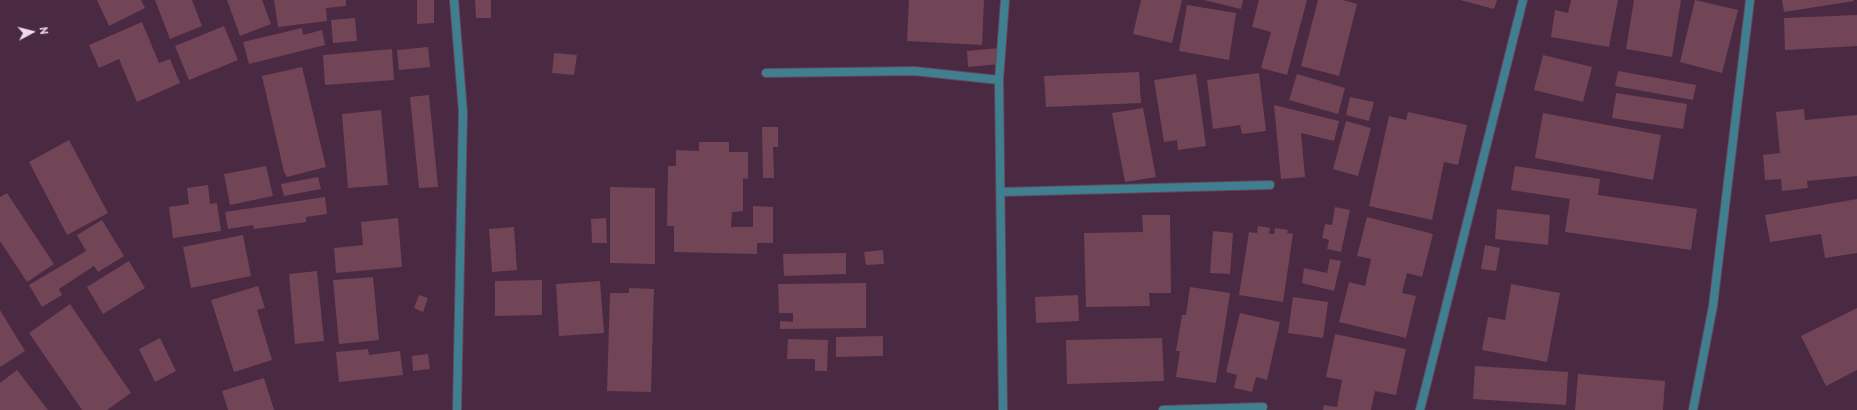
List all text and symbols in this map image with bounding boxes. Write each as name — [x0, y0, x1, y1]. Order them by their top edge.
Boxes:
north arrow — [12, 12, 52, 52]
text: N — [37, 26, 51, 35]

